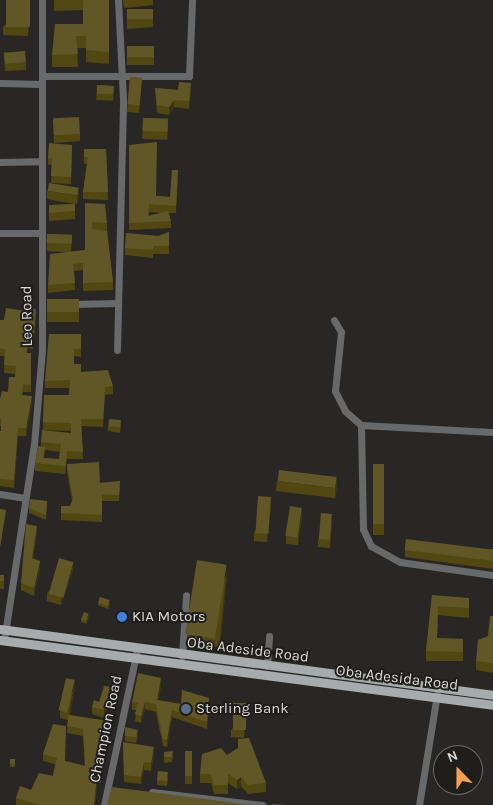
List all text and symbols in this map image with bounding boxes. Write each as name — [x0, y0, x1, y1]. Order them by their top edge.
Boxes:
street label: Leo Road — [17, 285, 37, 347]
place label: KIA Motors — [132, 608, 206, 626]
marker: KIA Motors — [116, 611, 128, 623]
street label: Oba Adeside Road — [186, 634, 310, 666]
street label: Oba Adesida Road — [335, 662, 459, 694]
street label: Champion Road — [86, 674, 126, 784]
place label: Sterling Bank — [196, 700, 289, 718]
marker: Sterling Bank — [180, 703, 192, 715]
north arrow — [433, 745, 483, 795]
text: N — [445, 747, 460, 766]

